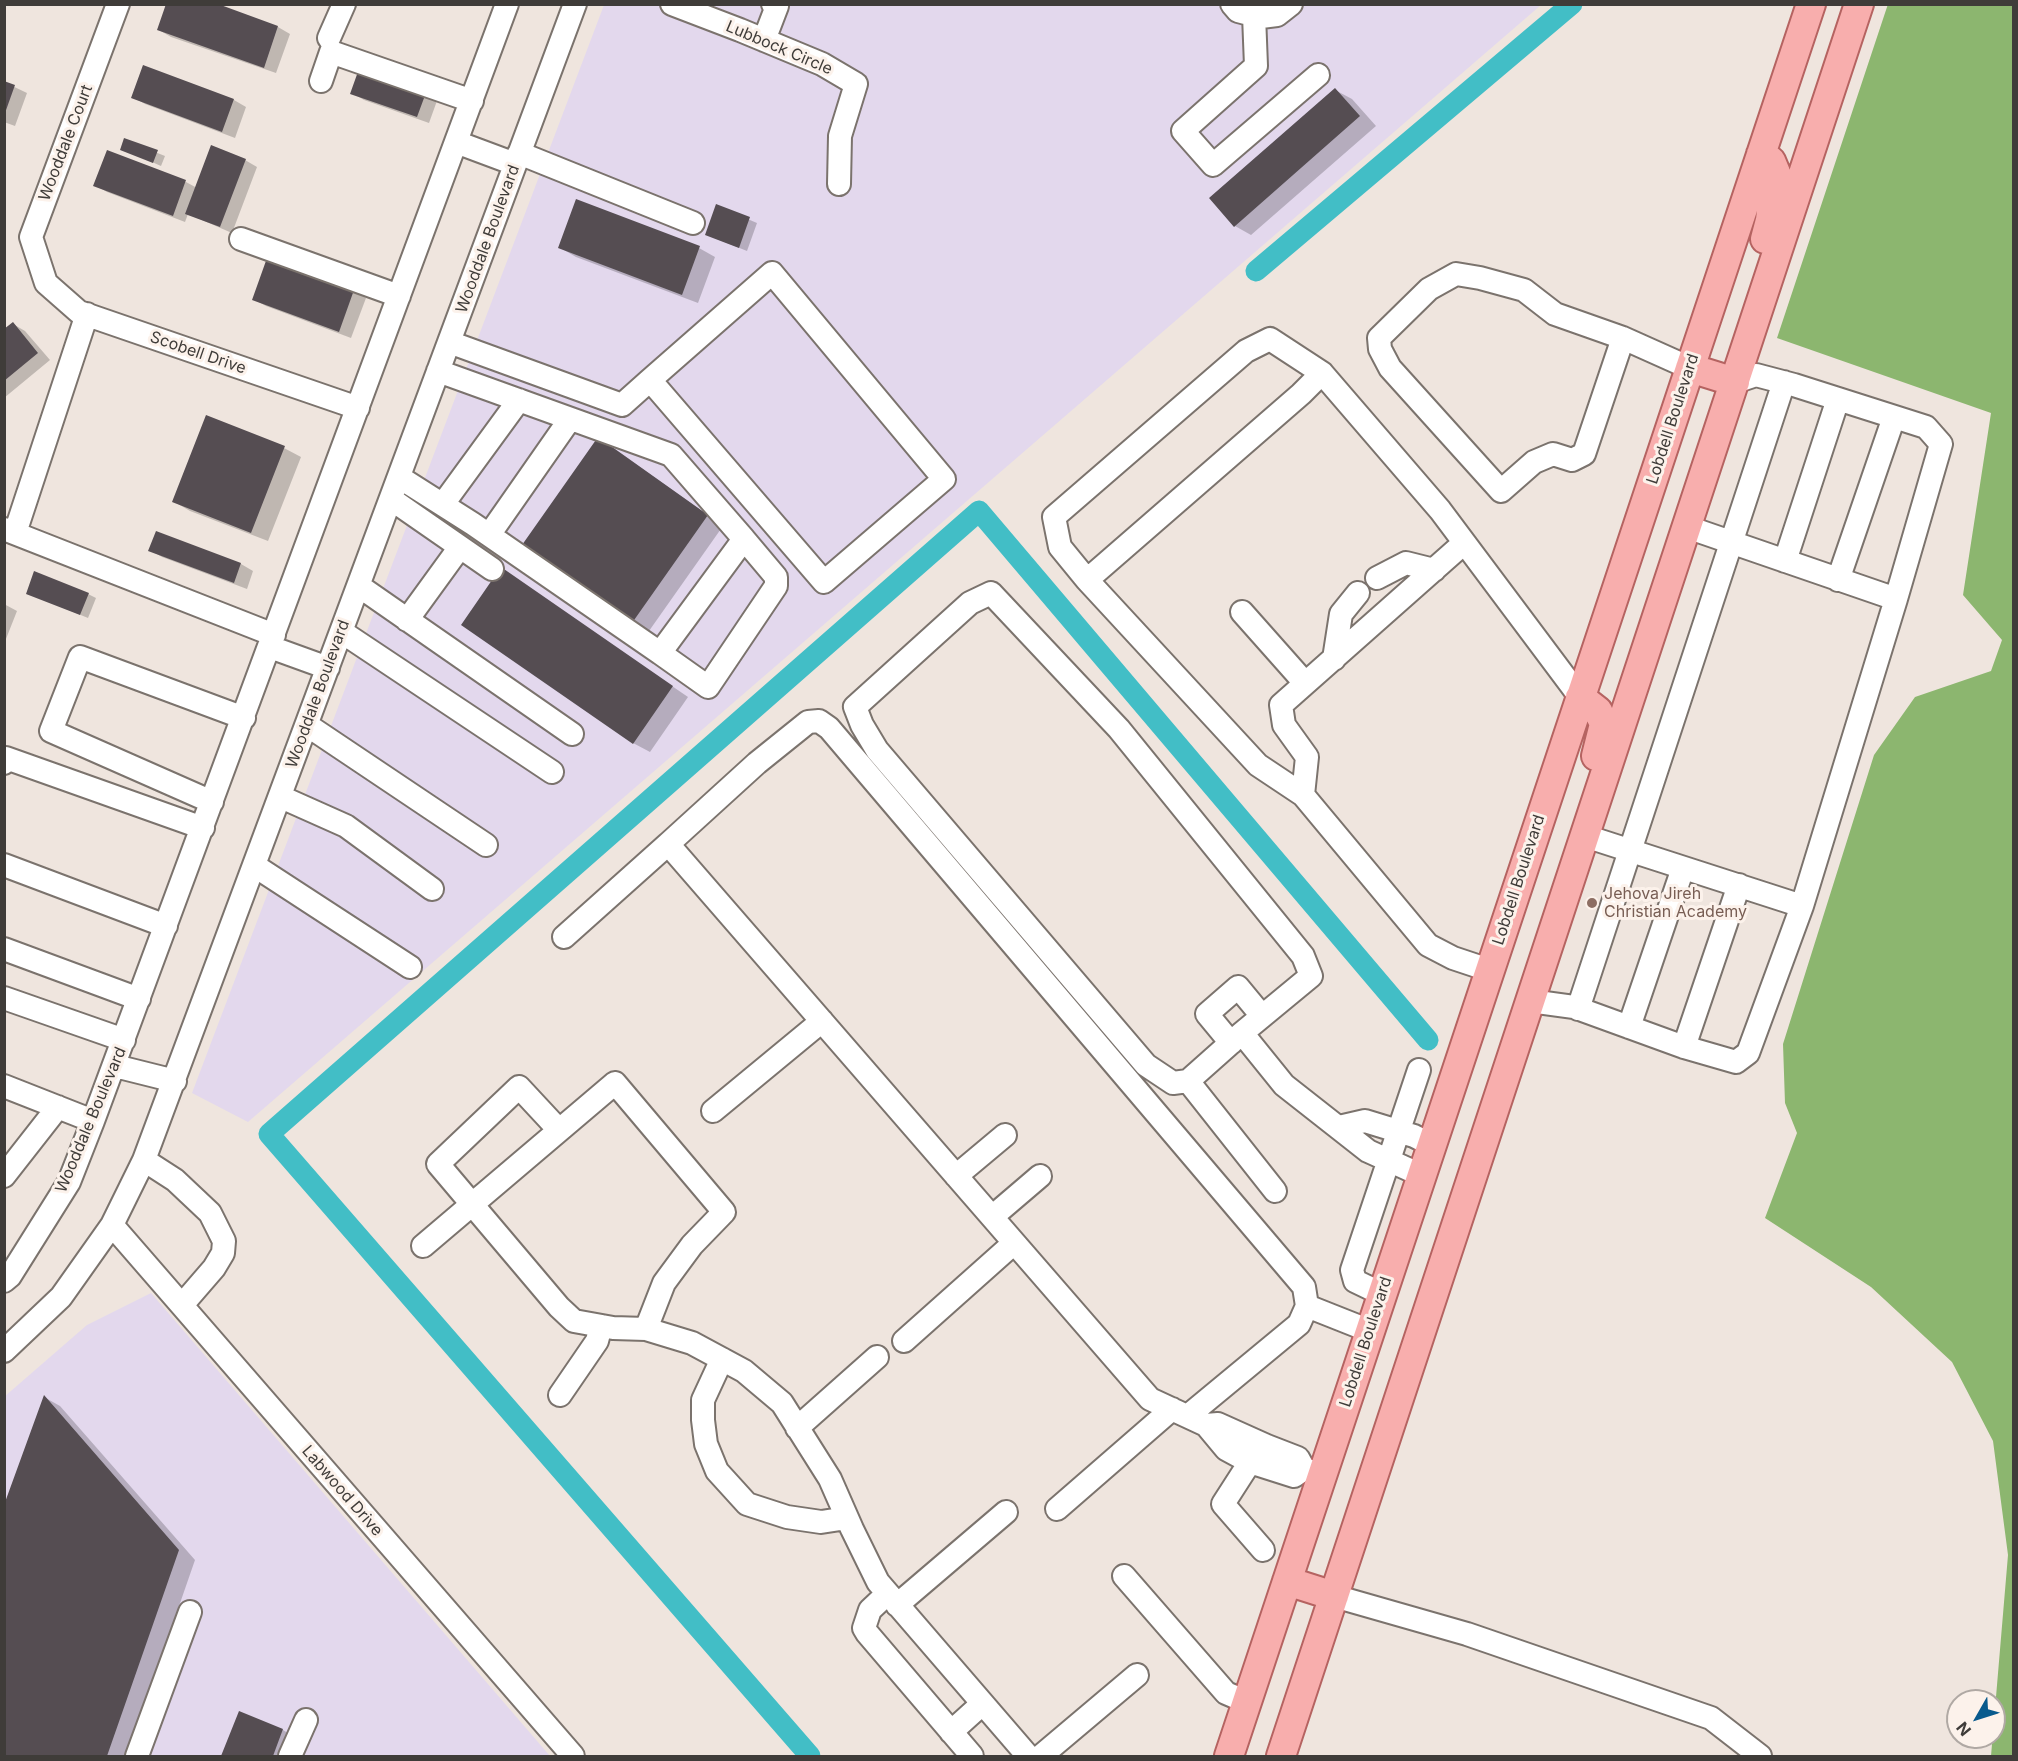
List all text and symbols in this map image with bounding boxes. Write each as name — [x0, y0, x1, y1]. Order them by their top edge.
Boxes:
street label: Lubbock Circle — [723, 17, 835, 79]
street label: Wooddale Court — [35, 82, 97, 204]
street label: Wooddale Boulevard — [452, 162, 524, 316]
street label: Scobell Drive — [148, 328, 248, 378]
street label: Lobdell Boulevard — [1643, 352, 1703, 486]
street label: Wooddale Boulevard — [282, 617, 354, 771]
street label: Lobdell Boulevard — [1489, 813, 1549, 947]
place label: Jehova Jireh Christian Academy — [1604, 884, 1747, 922]
marker: Jehova Jireh Christian Academy — [1585, 896, 1599, 910]
street label: Wooddale Boulevard — [52, 1044, 130, 1196]
street label: Lobdell Boulevard — [1336, 1275, 1396, 1409]
street label: Labwood Drive — [298, 1442, 386, 1540]
north arrow — [1946, 1689, 2006, 1749]
text: N — [1952, 1718, 1975, 1740]

